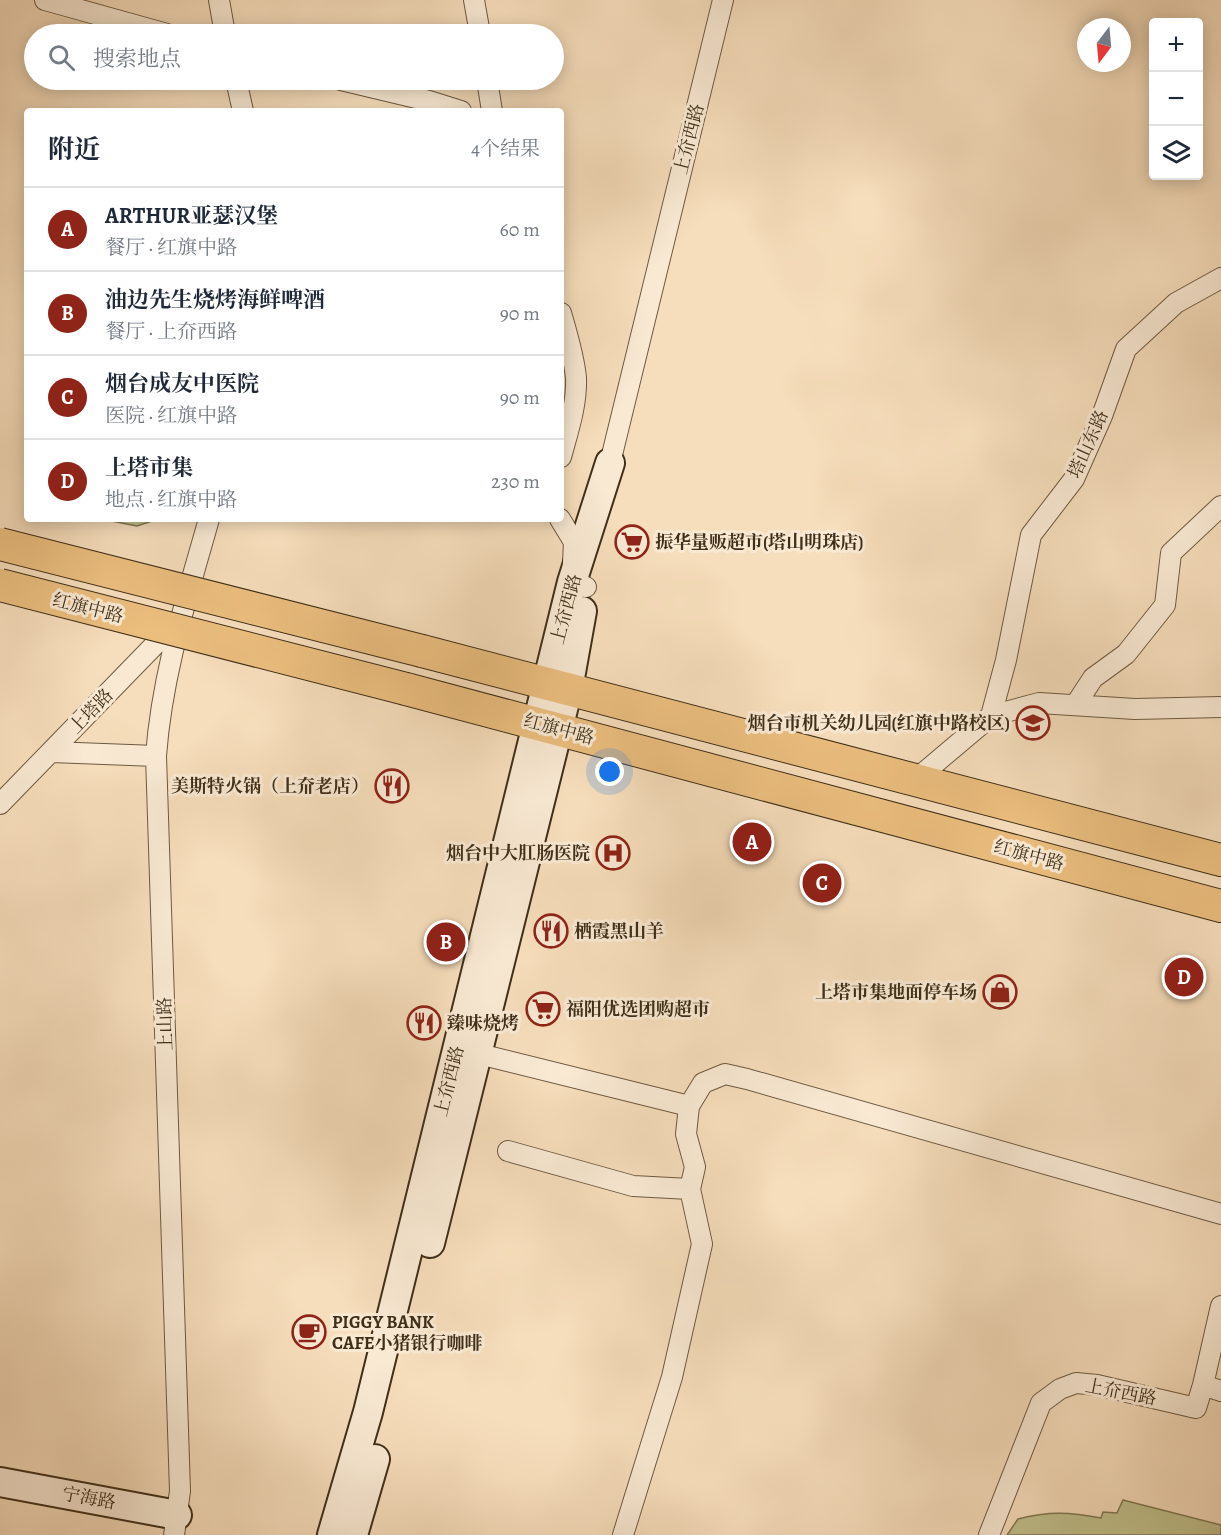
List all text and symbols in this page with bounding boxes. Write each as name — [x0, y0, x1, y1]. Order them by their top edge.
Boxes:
north arrow — [1077, 18, 1131, 72]
map controls — [1149, 18, 1203, 180]
button: + — [1149, 18, 1203, 72]
search box — [24, 24, 564, 90]
icon: search — [45, 41, 78, 74]
text: 搜索地点 — [93, 44, 181, 74]
button: − — [1149, 72, 1203, 126]
street label: 上夼西路 — [669, 101, 709, 177]
button: layers — [1149, 126, 1203, 180]
text: 附近 — [48, 132, 100, 167]
text: 4个结果 — [471, 135, 540, 162]
text: ARTHUR亚瑟汉堡 — [105, 201, 278, 231]
text: A — [61, 216, 74, 243]
text: 60 m — [500, 216, 540, 243]
text: 餐厅 · 红旗中路 — [105, 234, 237, 261]
text: 油边先生烧烤海鲜啤酒 — [105, 285, 325, 315]
text: B — [61, 300, 74, 327]
text: 90 m — [500, 300, 540, 327]
text: 餐厅 · 上夼西路 — [105, 318, 237, 345]
text: 烟台成友中医院 — [105, 369, 259, 399]
text: C — [61, 384, 74, 411]
text: 90 m — [500, 384, 540, 411]
text: 医院 · 红旗中路 — [105, 402, 237, 429]
street label: 塔山东路 — [1062, 406, 1114, 482]
text: 上塔市集 — [105, 453, 193, 483]
text: D — [61, 468, 74, 495]
text: 230 m — [491, 468, 540, 495]
text: 地点 · 红旗中路 — [105, 486, 237, 513]
supermarket icon: 振华量贩超市(塔山明珠店) — [614, 524, 650, 560]
place label: 振华量贩超市(塔山明珠店) — [655, 530, 863, 554]
street label: 上夼西路 — [545, 571, 587, 647]
street label: 红旗中路 — [50, 588, 126, 628]
street label: 上塔路 — [64, 683, 118, 739]
school or university icon: 烟台市机关幼儿园(红旗中路校区) — [1015, 705, 1051, 741]
street label: 红旗中路 — [521, 708, 597, 750]
place label: 烟台市机关幼儿园(红旗中路校区) — [748, 711, 1010, 735]
your location — [595, 757, 624, 786]
restaurant icon: 美斯特火锅（上夼老店） — [374, 768, 410, 804]
place label: 美斯特火锅（上夼老店） — [171, 774, 369, 798]
pin: A — [732, 820, 771, 864]
street label: 红旗中路 — [991, 834, 1067, 876]
hospital icon: 烟台中大肛肠医院 — [595, 835, 631, 871]
place label: 烟台中大肛肠医院 — [446, 841, 590, 865]
pin: C — [802, 860, 842, 906]
restaurant icon: 栖霞黑山羊 — [533, 913, 569, 949]
place label: 栖霞黑山羊 — [574, 919, 664, 943]
pin: B — [426, 920, 466, 964]
pin: D — [1164, 954, 1204, 1000]
shop icon: 上塔市集地面停车场 — [982, 974, 1018, 1010]
place label: 上塔市集地面停车场 — [815, 980, 977, 1004]
supermarket icon: 福阳优选团购超市 — [525, 991, 561, 1027]
street label: 上山路 — [152, 997, 178, 1051]
place label: 福阳优选团购超市 — [566, 997, 710, 1021]
restaurant icon: 臻味烧烤 — [406, 1005, 442, 1041]
place label: 臻味烧烤 — [447, 1011, 519, 1035]
street label: 上夼西路 — [429, 1043, 469, 1119]
place label: PIGGY BANK CAFE小猪银行咖啡 — [332, 1310, 483, 1355]
cafe icon: PIGGY BANK CAFE小猪银行咖啡 — [291, 1314, 327, 1350]
street label: 上夼西路 — [1083, 1373, 1159, 1411]
street label: 宁海路 — [60, 1481, 118, 1515]

